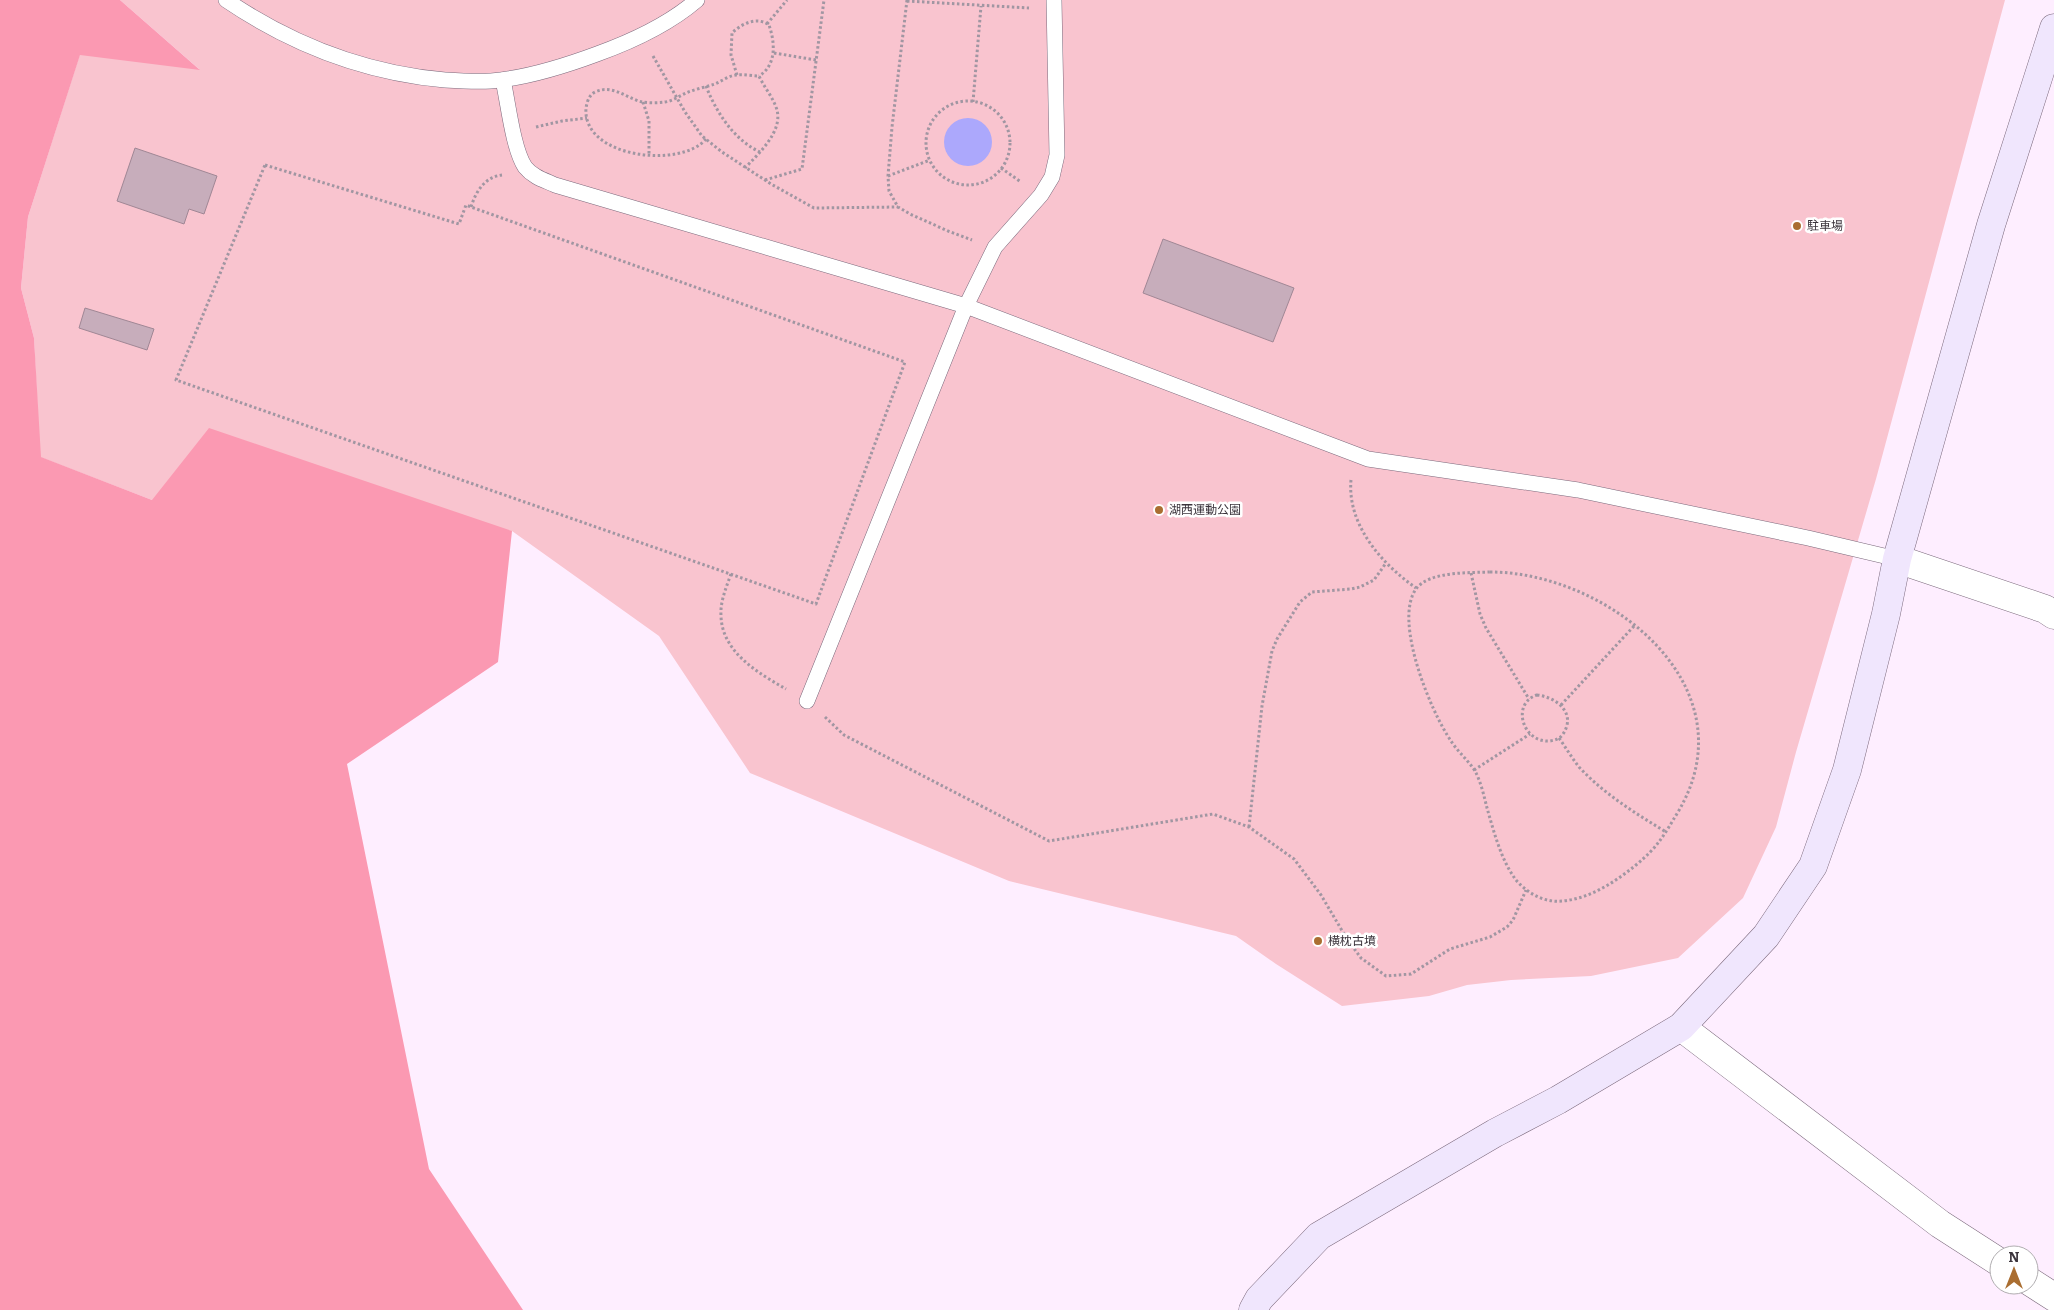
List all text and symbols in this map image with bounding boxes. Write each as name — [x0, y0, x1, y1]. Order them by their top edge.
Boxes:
place label: 駐車場 — [1807, 219, 1843, 233]
marker: 駐車場 — [1791, 220, 1803, 232]
place label: 湖西運動公園 — [1169, 503, 1241, 517]
marker: 湖西運動公園 — [1153, 504, 1165, 516]
place label: 横枕古墳 — [1328, 934, 1376, 948]
marker: 横枕古墳 — [1312, 935, 1324, 947]
north arrow — [1989, 1245, 2039, 1295]
text: N — [2009, 1249, 2020, 1266]

